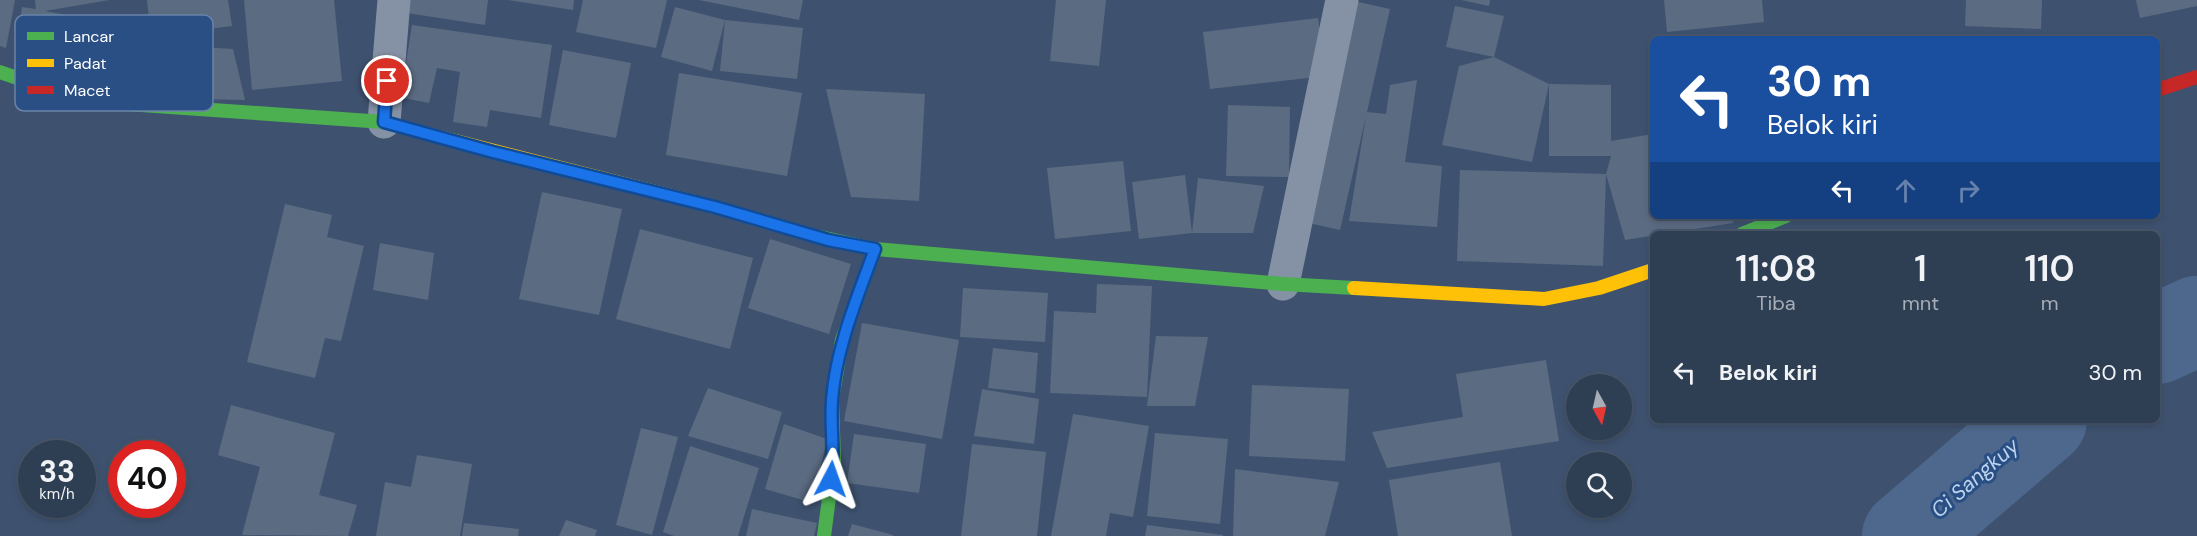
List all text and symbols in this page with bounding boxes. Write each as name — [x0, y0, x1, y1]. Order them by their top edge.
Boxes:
legend — [15, 15, 213, 111]
text: Lancar — [64, 26, 114, 47]
text: Padat — [64, 53, 106, 74]
text: 30 m — [1767, 54, 1871, 109]
pin — [361, 55, 412, 106]
icon: left — [1668, 60, 1746, 138]
icon: arrive — [370, 64, 403, 97]
text: Macet — [64, 80, 110, 101]
text: Belok kiri — [1767, 107, 1878, 142]
icon: left — [1826, 174, 1859, 207]
icon: ahead — [1889, 174, 1922, 207]
icon: right — [1952, 174, 1985, 207]
text: 11:08 — [1735, 245, 1817, 292]
text: 1 — [1914, 245, 1927, 292]
text: 110 — [2024, 245, 2075, 292]
text: Tiba — [1756, 290, 1796, 316]
text: mnt — [1902, 290, 1939, 316]
text: m — [2041, 290, 2058, 316]
icon: left — [1668, 356, 1701, 389]
text: Belok kiri — [1719, 358, 1817, 387]
text: 30 m — [2088, 358, 2142, 387]
north arrow — [1566, 374, 1632, 440]
map controls — [1566, 374, 1632, 518]
water label: Ci Sangkuy — [1925, 431, 2026, 524]
speed limit sign: 40 — [108, 440, 186, 518]
position arrow — [799, 447, 863, 511]
text: 33 — [39, 452, 75, 491]
button: search — [1566, 452, 1632, 518]
text: km/h — [39, 484, 75, 504]

